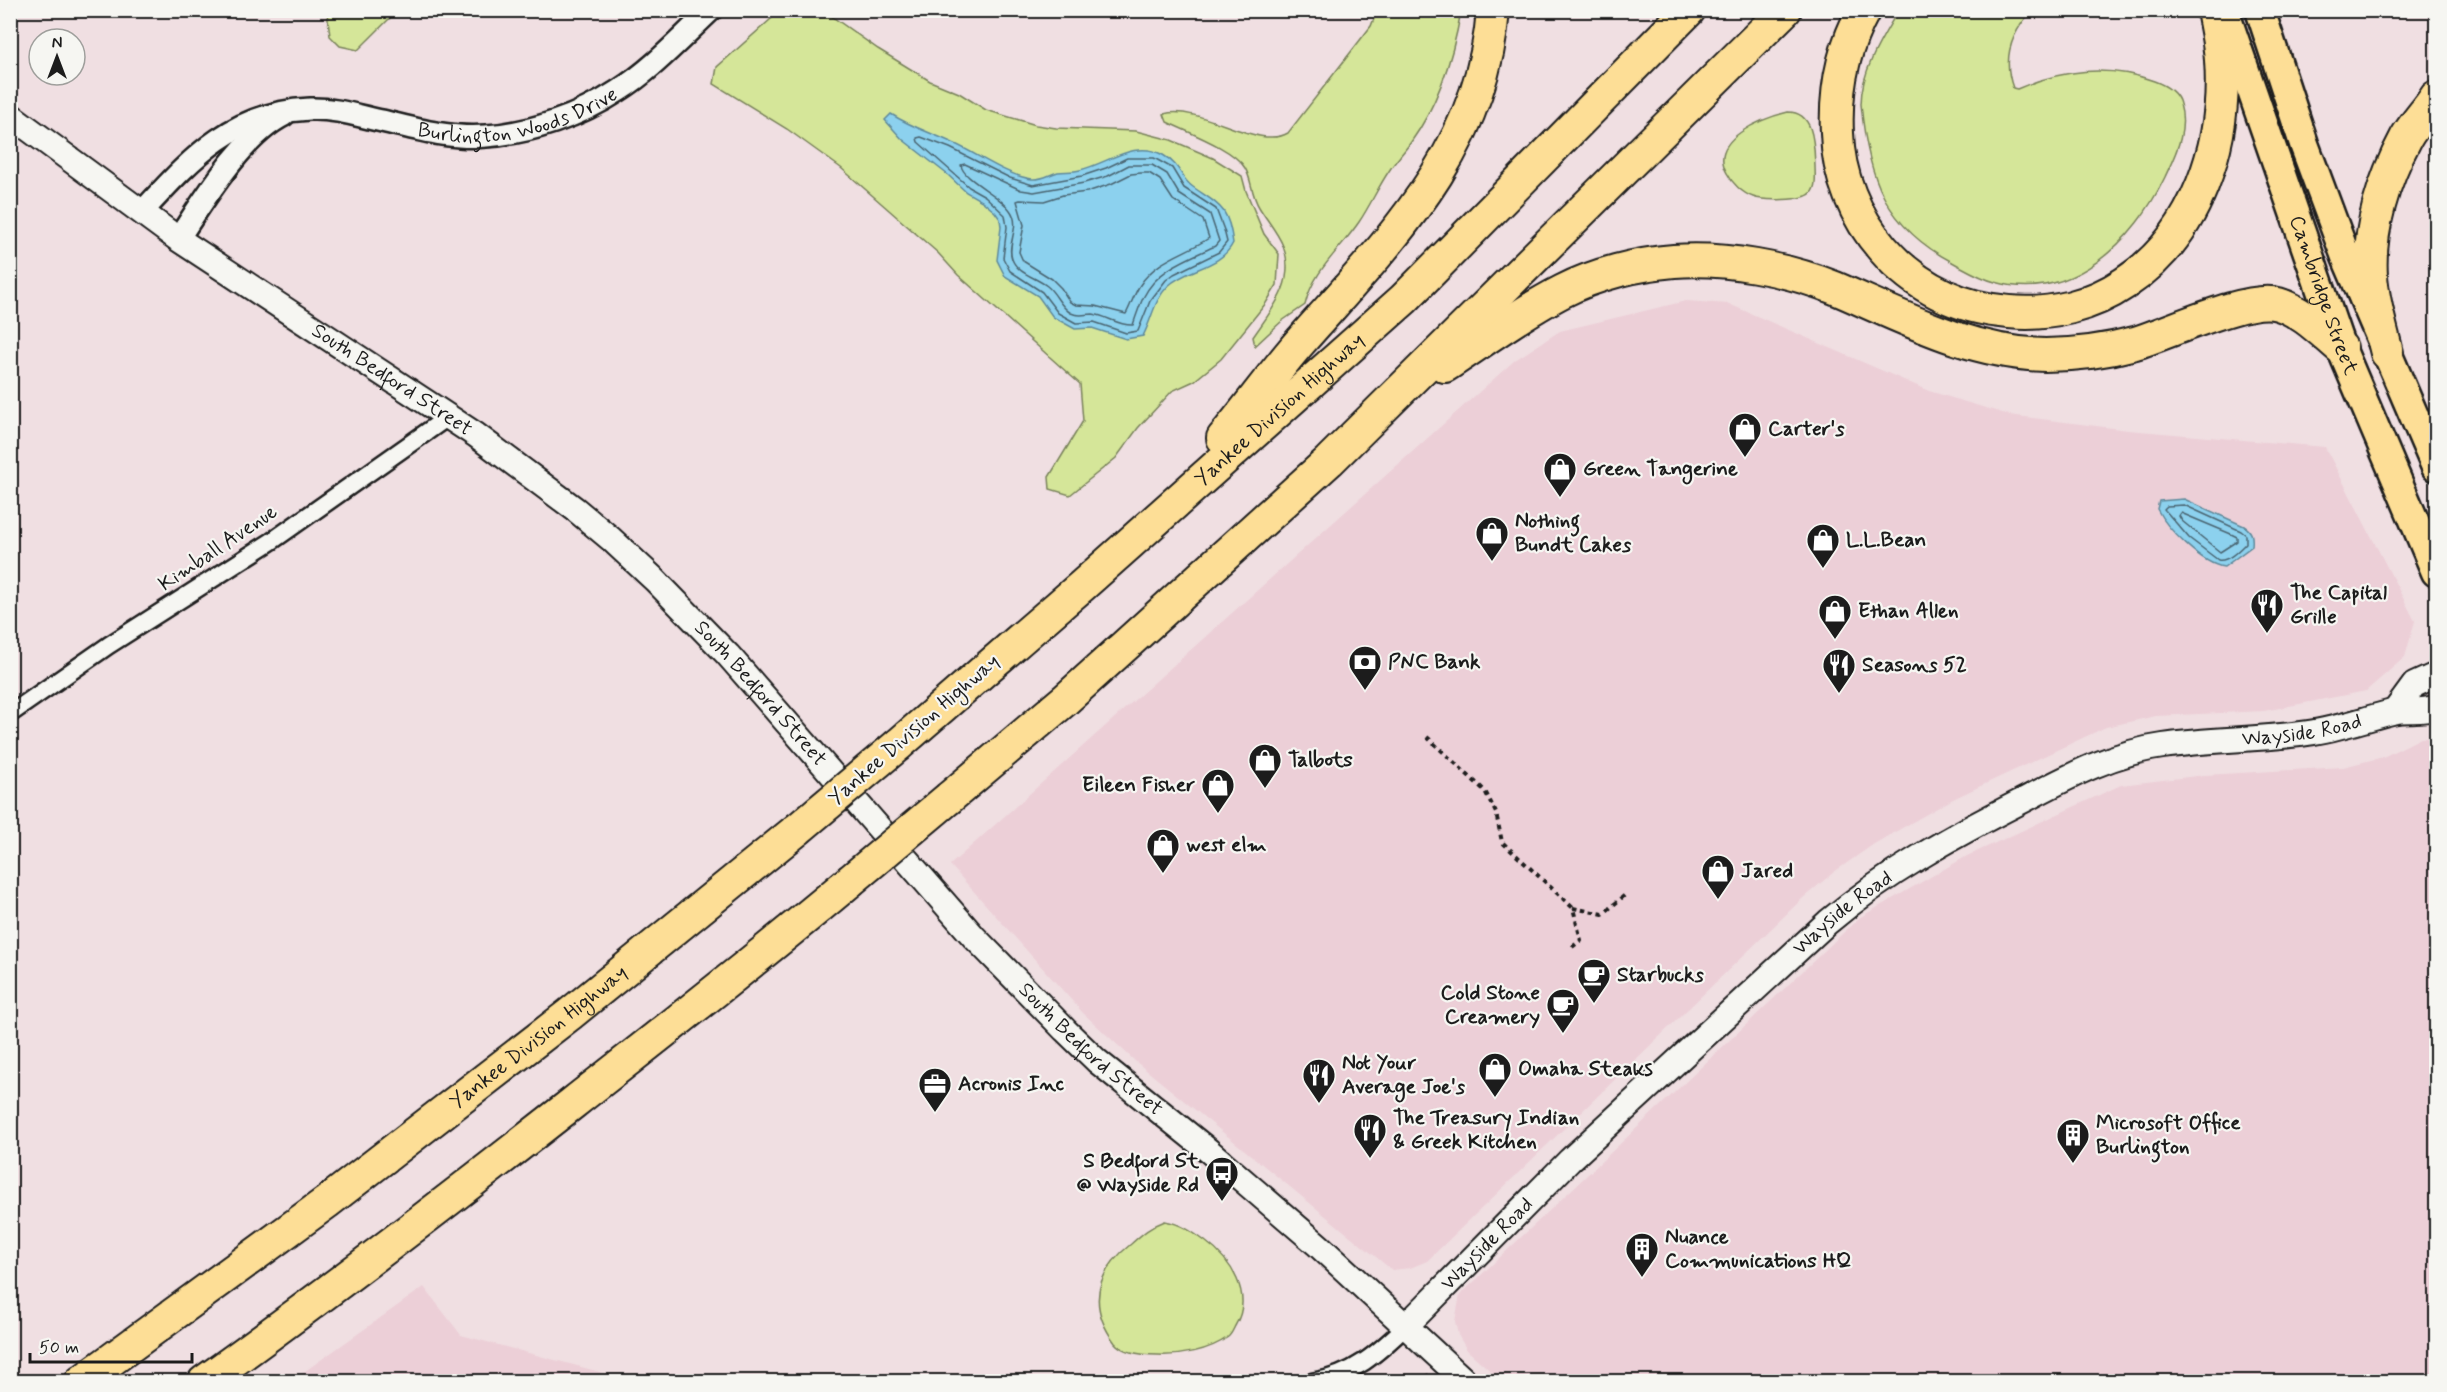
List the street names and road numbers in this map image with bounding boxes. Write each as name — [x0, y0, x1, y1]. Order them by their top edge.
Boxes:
street label: Burlington Woods Drive — [415, 81, 623, 153]
street label: Cambridge Street — [2282, 212, 2365, 380]
street label: South Bedford Street — [306, 317, 478, 443]
street label: Yankee Division Highway — [1189, 327, 1371, 493]
street label: Kimball Avenue — [153, 498, 283, 598]
street label: South Bedford Street — [688, 614, 833, 773]
street label: Yankee Division Highway — [822, 648, 1006, 813]
street label: Wayside Road — [2241, 707, 2365, 753]
street label: Wayside Road — [1787, 864, 1898, 962]
street label: Yankee Division Highway — [444, 959, 633, 1116]
street label: South Bedford Street — [1012, 976, 1169, 1123]
street label: Wayside Road — [1435, 1191, 1540, 1297]

